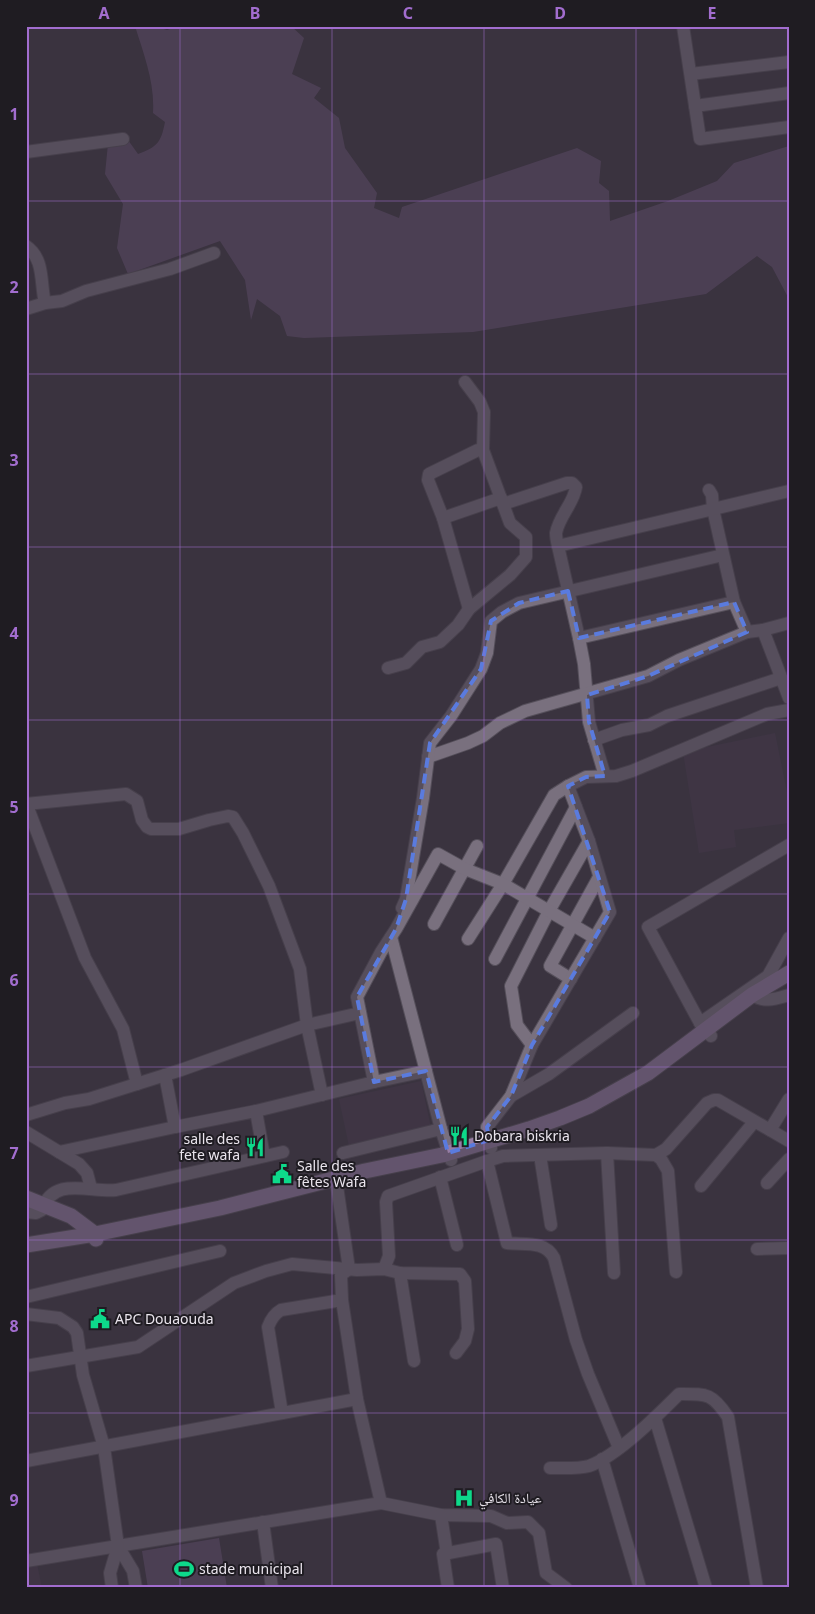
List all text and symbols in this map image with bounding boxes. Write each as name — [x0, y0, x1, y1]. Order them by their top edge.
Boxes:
text: A — [98, 2, 110, 24]
text: B — [250, 2, 260, 24]
text: C — [403, 2, 413, 24]
text: D — [554, 2, 566, 24]
text: E — [708, 2, 717, 24]
text: 1 — [9, 103, 19, 125]
text: 2 — [9, 276, 19, 298]
text: 3 — [9, 449, 19, 471]
text: 4 — [9, 622, 19, 644]
text: 5 — [9, 796, 19, 818]
text: 6 — [9, 969, 19, 991]
restaurant icon: Dobara biskria — [448, 1125, 470, 1147]
place label: Dobara biskria — [474, 1126, 570, 1145]
place label: salle des fete wafa — [179, 1129, 240, 1164]
restaurant icon: salle des fete wafa — [244, 1136, 266, 1158]
text: 7 — [9, 1142, 19, 1164]
place label: Salle des fêtes Wafa — [297, 1156, 366, 1191]
public building icon: Salle des fêtes Wafa — [271, 1163, 293, 1185]
public building icon: APC Douaouda — [89, 1308, 111, 1330]
place label: APC Douaouda — [115, 1309, 214, 1328]
text: 8 — [9, 1315, 19, 1337]
hospital icon: عيادة الكافي — [453, 1487, 475, 1509]
place label: عيادة الكافي — [479, 1488, 542, 1510]
text: 9 — [9, 1489, 19, 1511]
sports icon: stade municipal — [173, 1558, 195, 1580]
place label: stade municipal — [199, 1559, 303, 1578]

